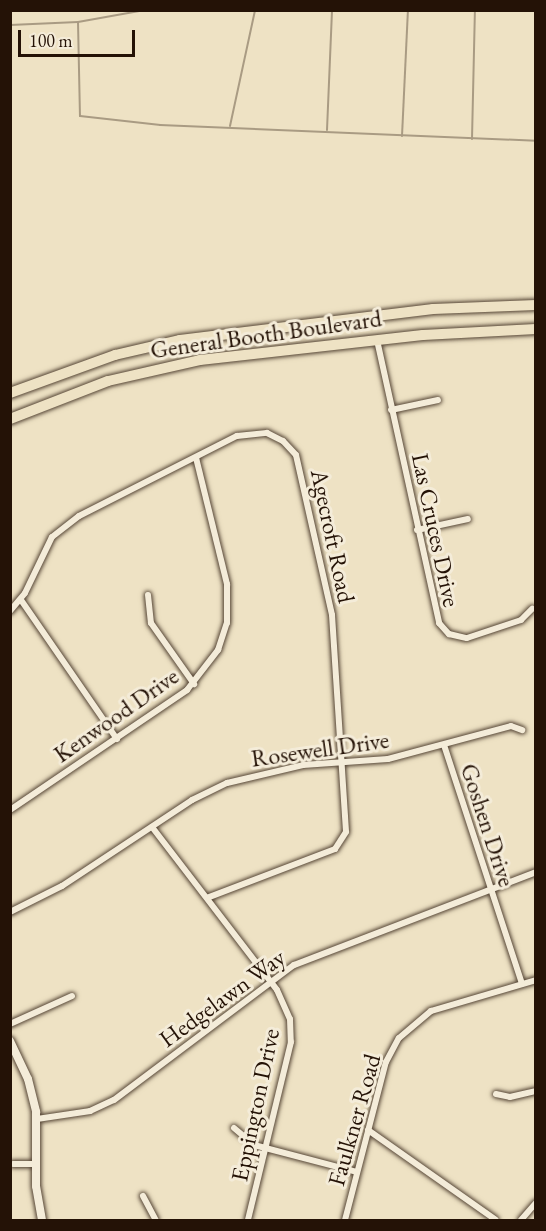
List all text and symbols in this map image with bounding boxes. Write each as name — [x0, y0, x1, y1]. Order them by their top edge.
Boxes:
scale bar — [21, 18, 138, 56]
text: 100 m — [29, 29, 73, 52]
street label: General Booth Boulevard — [149, 304, 383, 364]
street label: Las Cruces Drive — [406, 451, 466, 609]
street label: Agecroft Road — [305, 467, 361, 605]
street label: Kenwood Drive — [48, 661, 184, 769]
street label: Rosewell Drive — [249, 725, 391, 773]
street label: Goshen Drive — [455, 760, 521, 890]
street label: Hedgelawn Way — [153, 943, 291, 1053]
street label: Eppington Drive — [225, 1026, 285, 1184]
street label: Faulkner Road — [321, 1051, 387, 1189]

